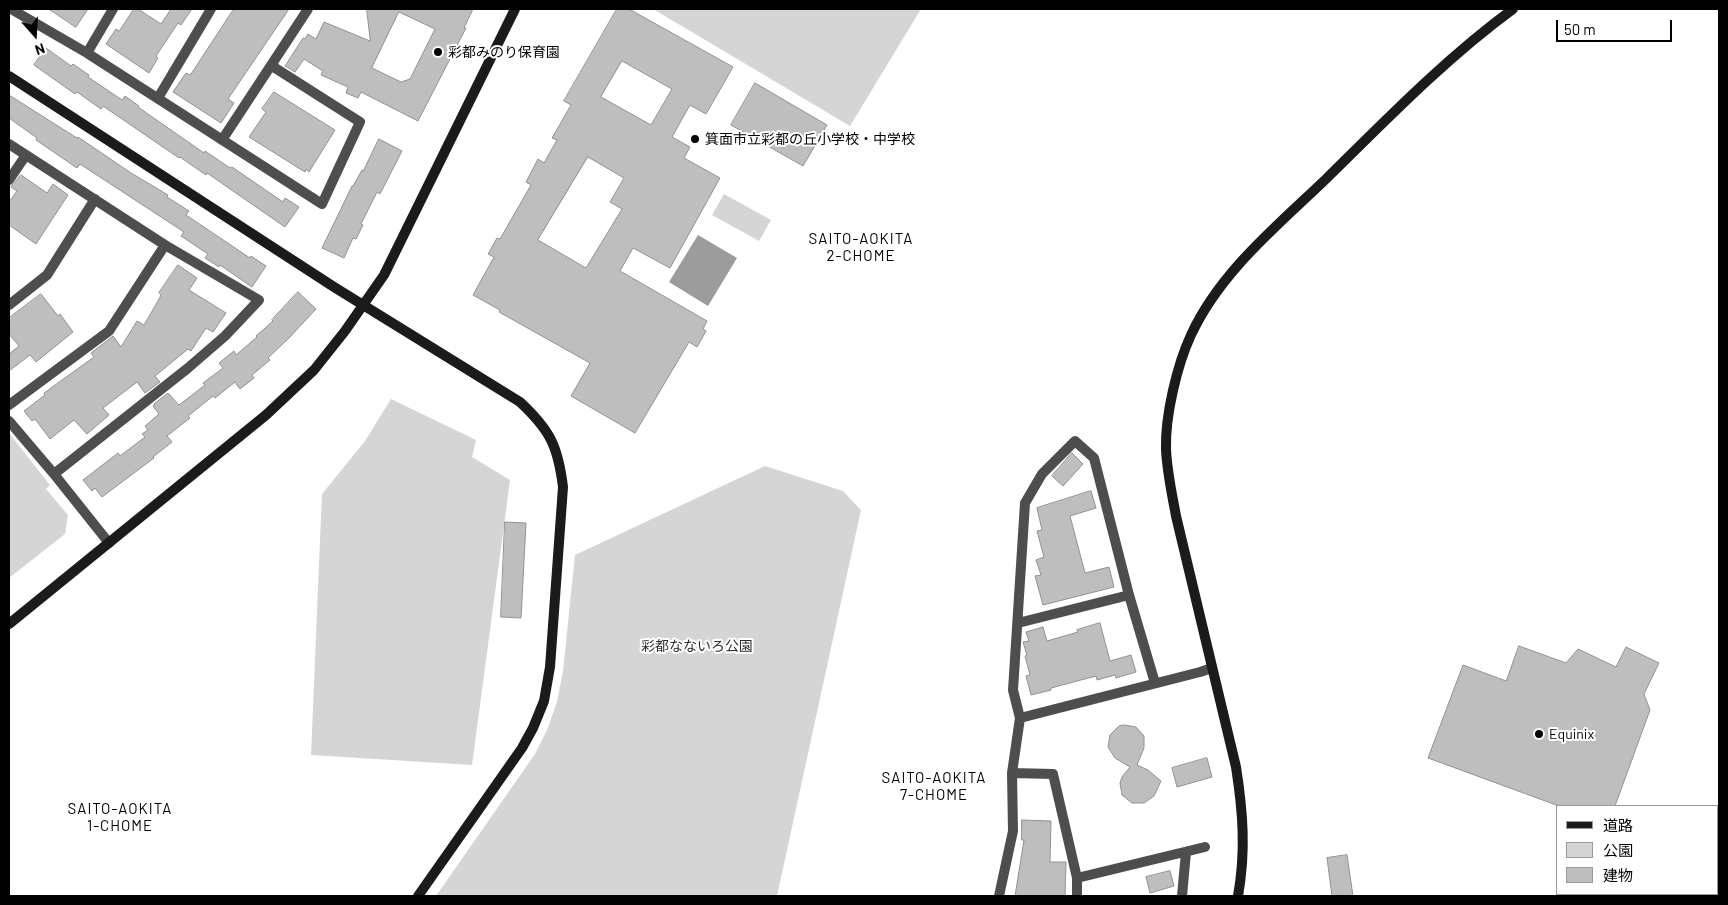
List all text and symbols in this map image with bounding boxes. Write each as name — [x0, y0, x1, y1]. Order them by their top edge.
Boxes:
north arrow — [10, 10, 60, 60]
scale bar — [1558, 10, 1674, 42]
text: 50 m — [1564, 20, 1596, 38]
text: N — [33, 40, 47, 59]
place label: 彩都みのり保育園 — [448, 44, 560, 60]
marker: 彩都みのり保育園 — [432, 46, 444, 58]
place label: 箕面市立彩都の丘小学校・中学校 — [705, 131, 915, 147]
marker: 箕面市立彩都の丘小学校・中学校 — [689, 133, 701, 145]
district label: SAITO-AOKITA 2-CHOME — [807, 230, 915, 265]
park label: 彩都なないろ公園 — [641, 638, 753, 654]
place label: Equinix — [1549, 726, 1594, 742]
marker: Equinix — [1533, 728, 1545, 740]
district label: SAITO-AOKITA 7-CHOME — [880, 769, 988, 804]
district label: SAITO-AOKITA 1-CHOME — [66, 800, 174, 835]
legend — [1556, 805, 1718, 895]
text: 道路 — [1603, 816, 1633, 834]
text: 公園 — [1603, 841, 1633, 859]
text: 建物 — [1603, 866, 1633, 884]

